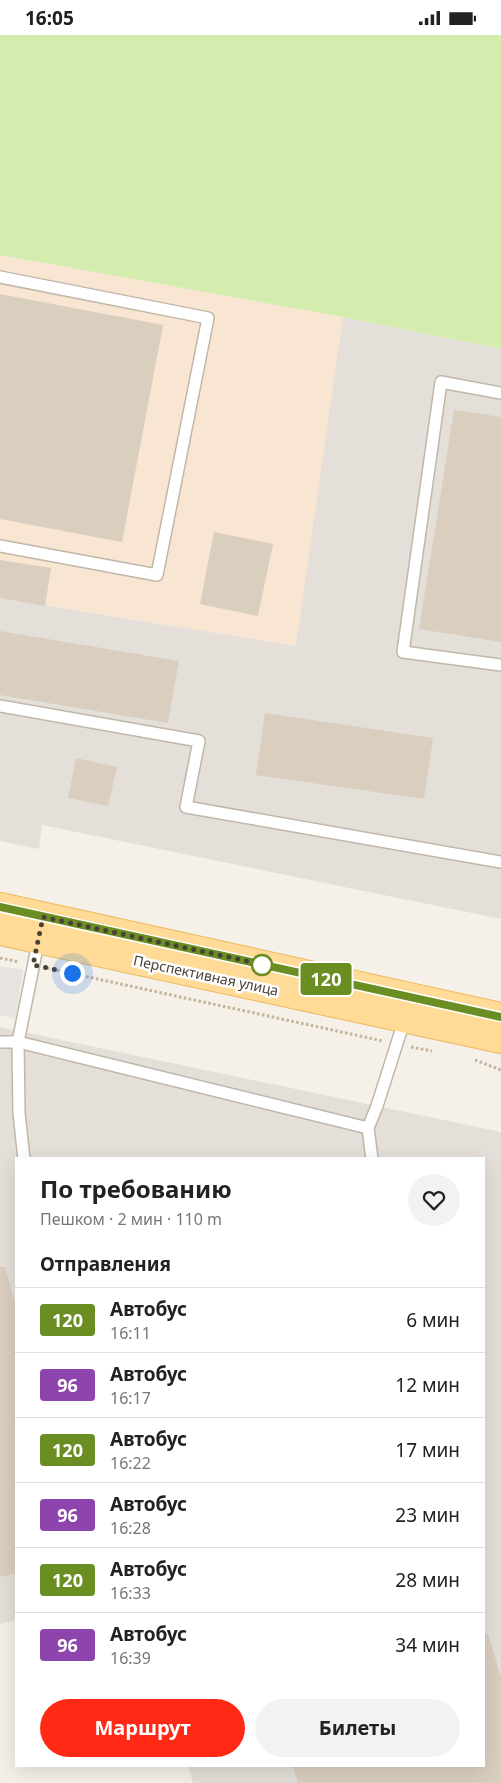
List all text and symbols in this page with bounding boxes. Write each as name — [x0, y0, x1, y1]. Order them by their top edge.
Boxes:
text: 16:05 — [25, 5, 74, 31]
street label: Перспективная улица — [132, 950, 280, 1000]
unlabelled marker — [251, 954, 273, 976]
your location — [60, 961, 85, 986]
line badge: 120 — [297, 963, 355, 995]
text: 120 — [311, 967, 341, 991]
text: По требованию — [40, 1172, 232, 1205]
button: heart — [408, 1174, 460, 1226]
text: Пешком · 2 мин · 110 m — [40, 1208, 222, 1230]
text: Отправления — [40, 1251, 171, 1277]
text: Автобус — [110, 1296, 187, 1322]
text: 6 мин — [406, 1307, 460, 1333]
text: 120 — [52, 1308, 83, 1332]
text: 16:11 — [110, 1322, 151, 1344]
text: Автобус — [110, 1361, 187, 1387]
text: 12 мин — [395, 1372, 460, 1398]
text: 96 — [57, 1373, 78, 1397]
text: 16:17 — [110, 1387, 151, 1409]
text: Автобус — [110, 1426, 187, 1452]
text: 17 мин — [395, 1437, 460, 1463]
text: 120 — [52, 1438, 83, 1462]
text: 16:22 — [110, 1452, 151, 1474]
text: Автобус — [110, 1491, 187, 1517]
text: 23 мин — [395, 1502, 460, 1528]
text: 96 — [57, 1503, 78, 1527]
text: 16:28 — [110, 1517, 151, 1539]
text: Автобус — [110, 1556, 187, 1582]
text: 28 мин — [395, 1567, 460, 1593]
text: 120 — [52, 1568, 83, 1592]
text: 16:33 — [110, 1582, 151, 1604]
text: Автобус — [110, 1621, 187, 1647]
text: 34 мин — [395, 1632, 460, 1658]
text: 96 — [57, 1633, 78, 1657]
text: 16:39 — [110, 1647, 151, 1669]
button: Маршрут — [40, 1699, 245, 1757]
button: Билеты — [255, 1699, 460, 1757]

